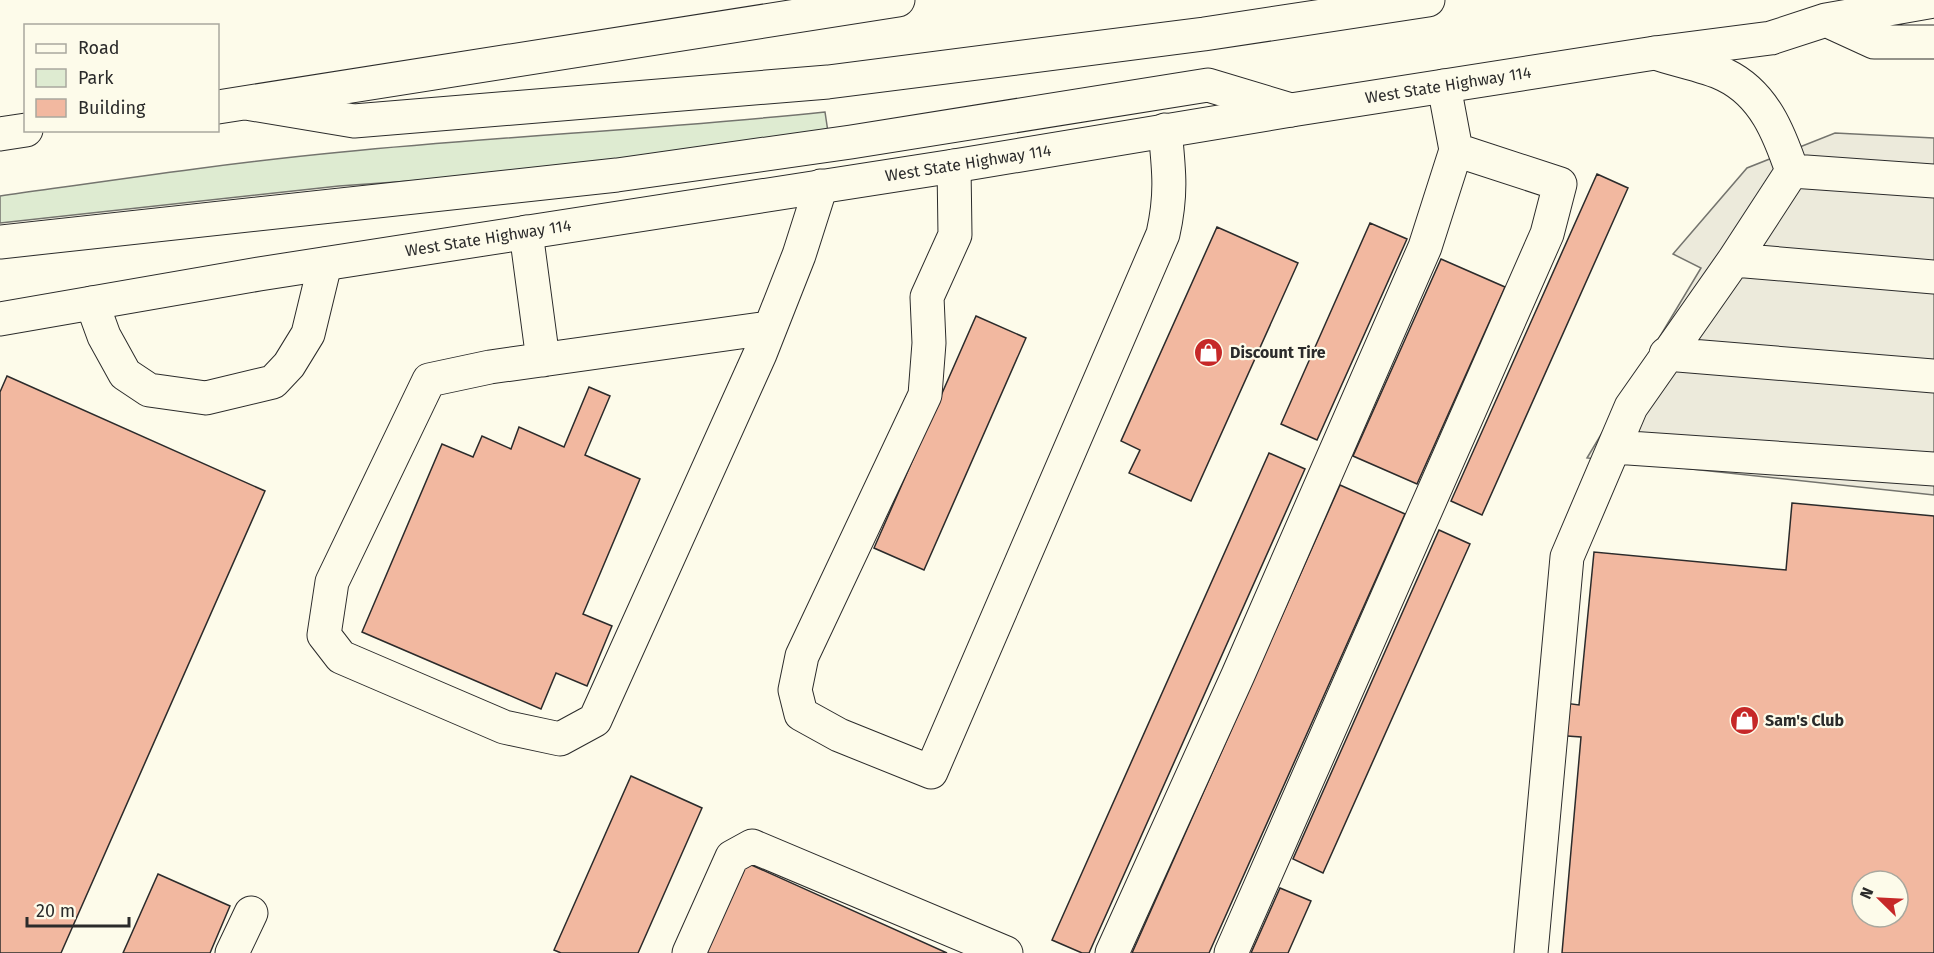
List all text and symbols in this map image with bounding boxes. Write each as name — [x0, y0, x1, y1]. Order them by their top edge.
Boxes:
legend — [24, 24, 219, 132]
text: Road — [78, 37, 120, 59]
street label: West State Highway 114 — [1364, 62, 1533, 108]
text: Park — [78, 67, 114, 89]
text: Building — [78, 97, 146, 119]
street label: West State Highway 114 — [884, 140, 1053, 186]
street label: West State Highway 114 — [404, 215, 573, 261]
shop icon: Discount Tire — [1193, 336, 1225, 368]
place label: Discount Tire — [1230, 343, 1326, 362]
shop icon: Sam's Club — [1728, 704, 1760, 736]
place label: Sam's Club — [1765, 711, 1844, 730]
north arrow — [1850, 869, 1910, 929]
text: N — [1856, 884, 1878, 902]
scale bar — [27, 890, 129, 928]
text: 20 m — [36, 900, 75, 922]

